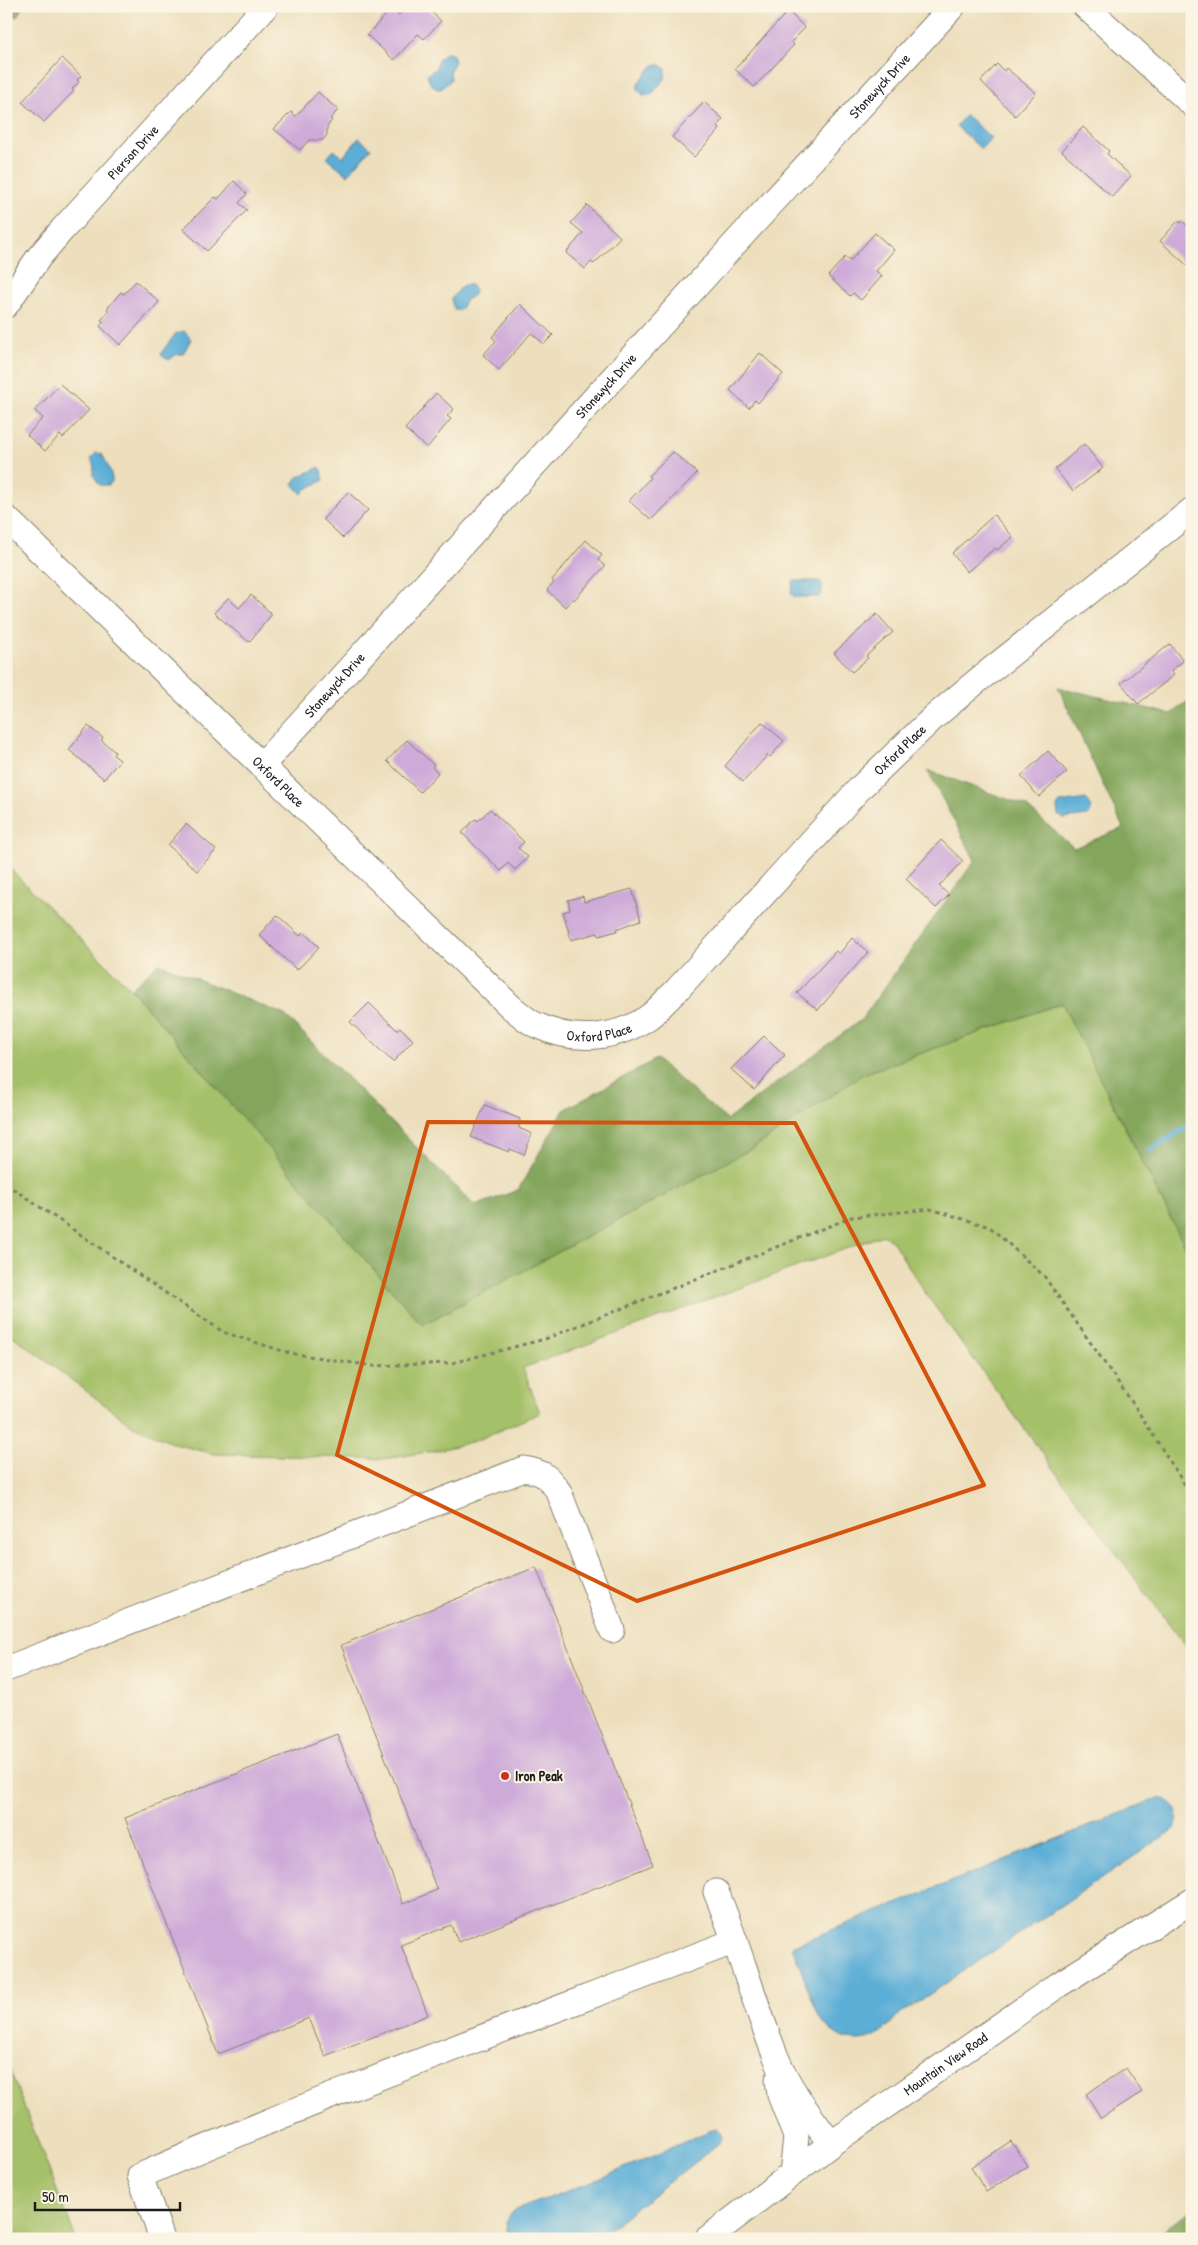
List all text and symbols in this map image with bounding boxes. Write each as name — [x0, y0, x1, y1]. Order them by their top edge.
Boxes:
street label: Stonewyck Drive — [844, 49, 914, 122]
street label: Pierson Drive — [103, 120, 163, 183]
street label: Stonewyck Drive — [571, 348, 640, 422]
street label: Stonewyck Drive — [300, 648, 369, 721]
street label: Oxford Place — [869, 720, 930, 779]
street label: Oxford Place — [248, 752, 309, 811]
street label: Oxford Place — [565, 1018, 635, 1046]
place label: Iron Peak — [515, 1766, 563, 1785]
marker: Iron Peak — [499, 1770, 511, 1782]
street label: Mountain View Road — [900, 2027, 991, 2099]
scale bar — [35, 2180, 180, 2212]
text: 50 m — [42, 2186, 69, 2207]

